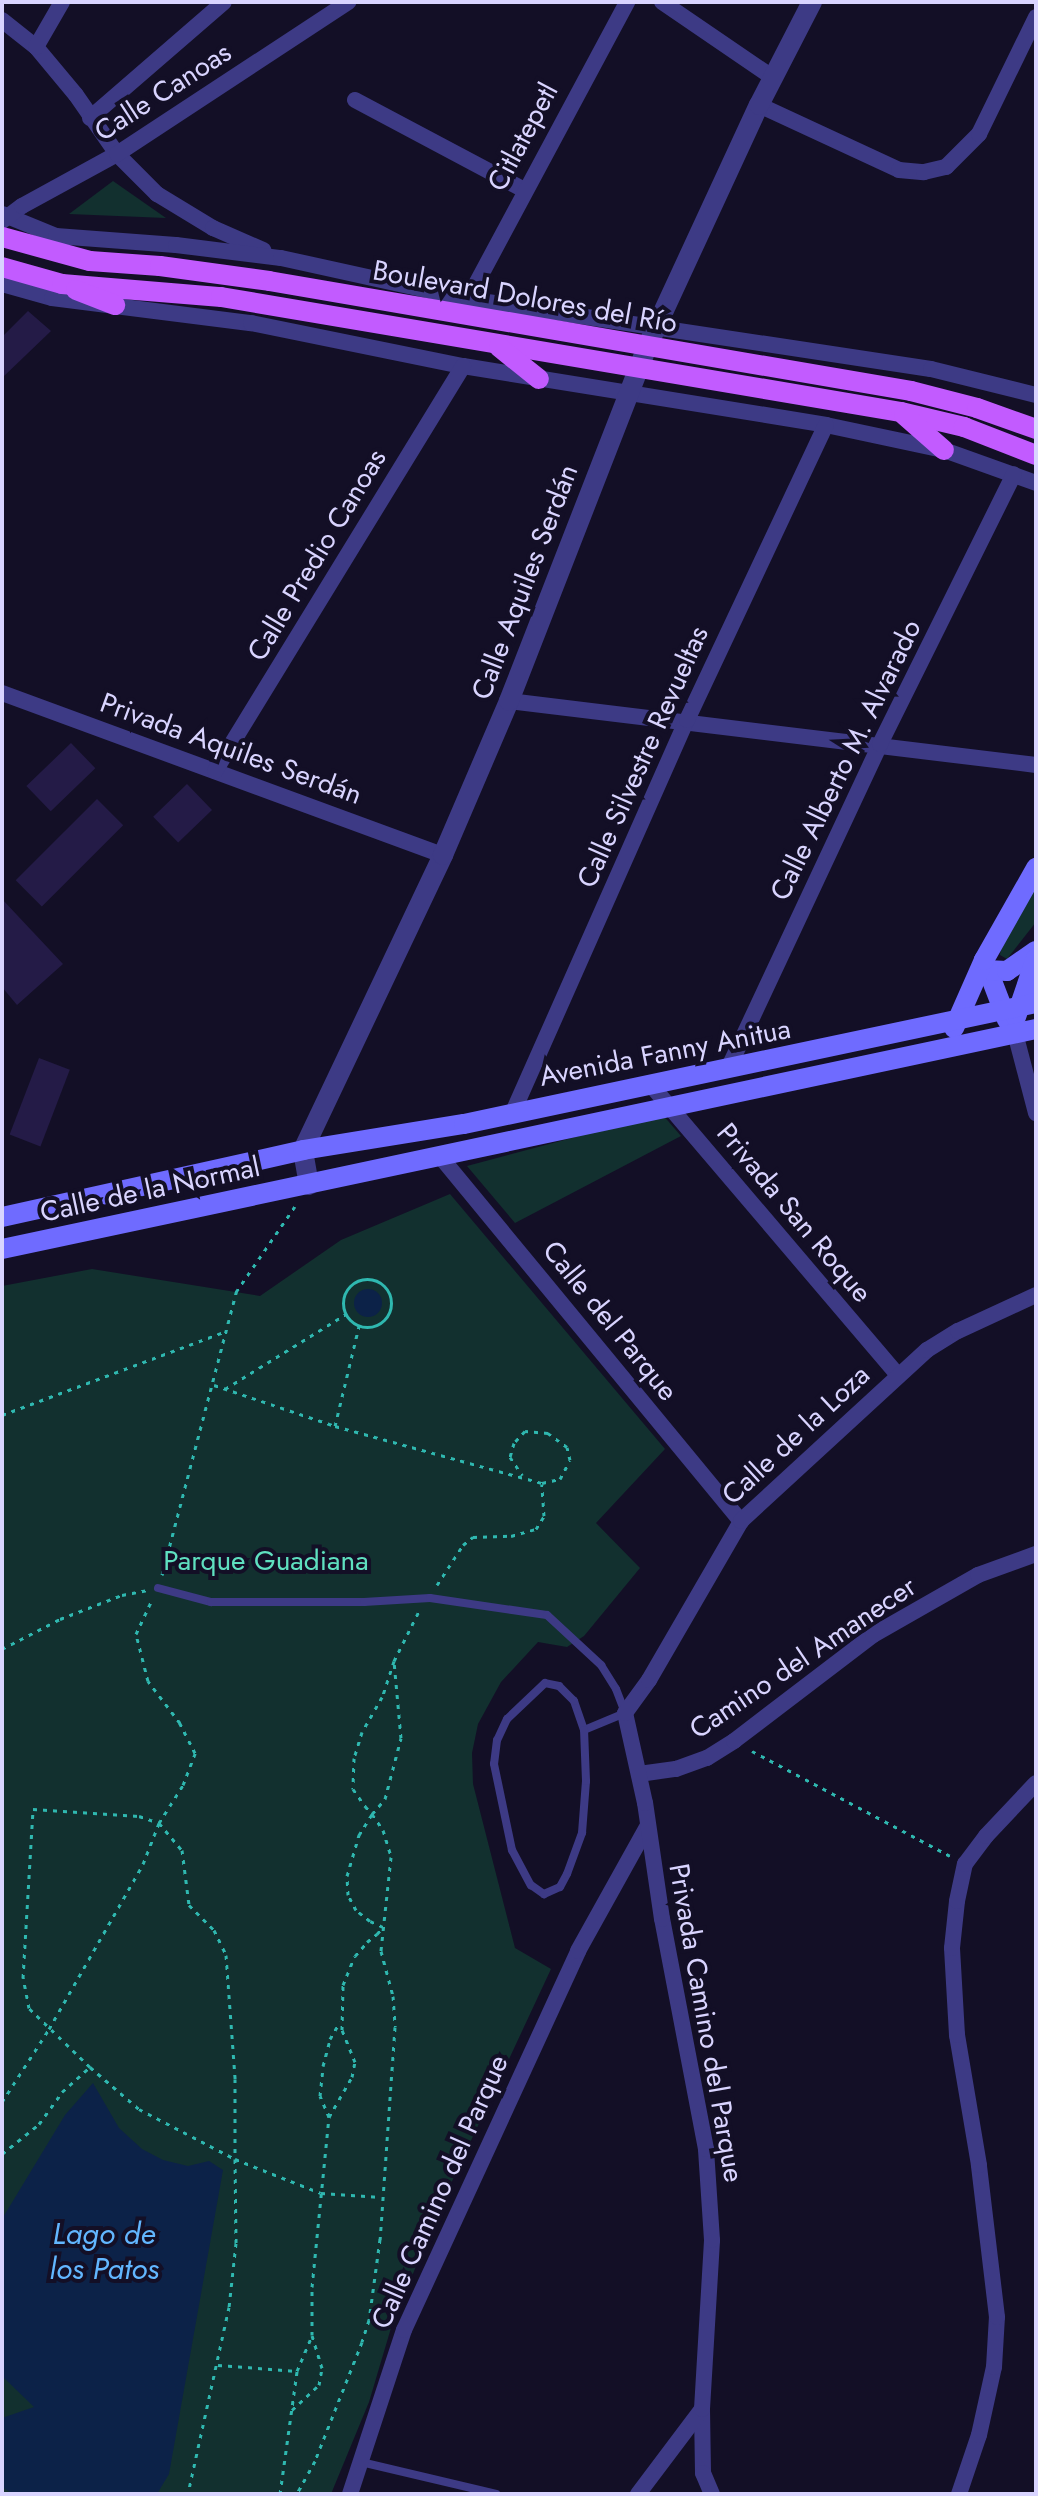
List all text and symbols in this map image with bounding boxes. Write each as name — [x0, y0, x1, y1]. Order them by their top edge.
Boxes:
street label: Calle Canoas — [89, 36, 237, 148]
street label: Citlatepetl — [481, 77, 565, 197]
street label: Boulevard Dolores del Río — [370, 254, 680, 340]
street label: Calle Predio Canoas — [241, 443, 393, 667]
street label: Calle Aquiles Serdán — [465, 460, 585, 704]
street label: Calle Alberto M. Alvarado — [763, 614, 929, 906]
street label: Calle Silvestre Revueltas — [570, 621, 716, 893]
street label: Privada Aquiles Serdán — [96, 686, 366, 812]
street label: Avenida Fanny Anitua — [537, 1012, 793, 1094]
street label: Privada San Roque — [709, 1117, 879, 1309]
street label: Calle de la Normal — [37, 1150, 263, 1230]
street label: Calle del Parque — [535, 1234, 685, 1408]
street label: Calle de la Loza — [715, 1358, 877, 1512]
park label: Parque Guadiana — [163, 1544, 369, 1578]
street label: Camino del Amanecer — [683, 1570, 923, 1746]
street label: Privada Camino del Parque — [661, 1861, 751, 2185]
street label: Calle Camino del Parque — [364, 2050, 516, 2334]
water label: Lago de los Patos — [49, 2216, 159, 2286]

